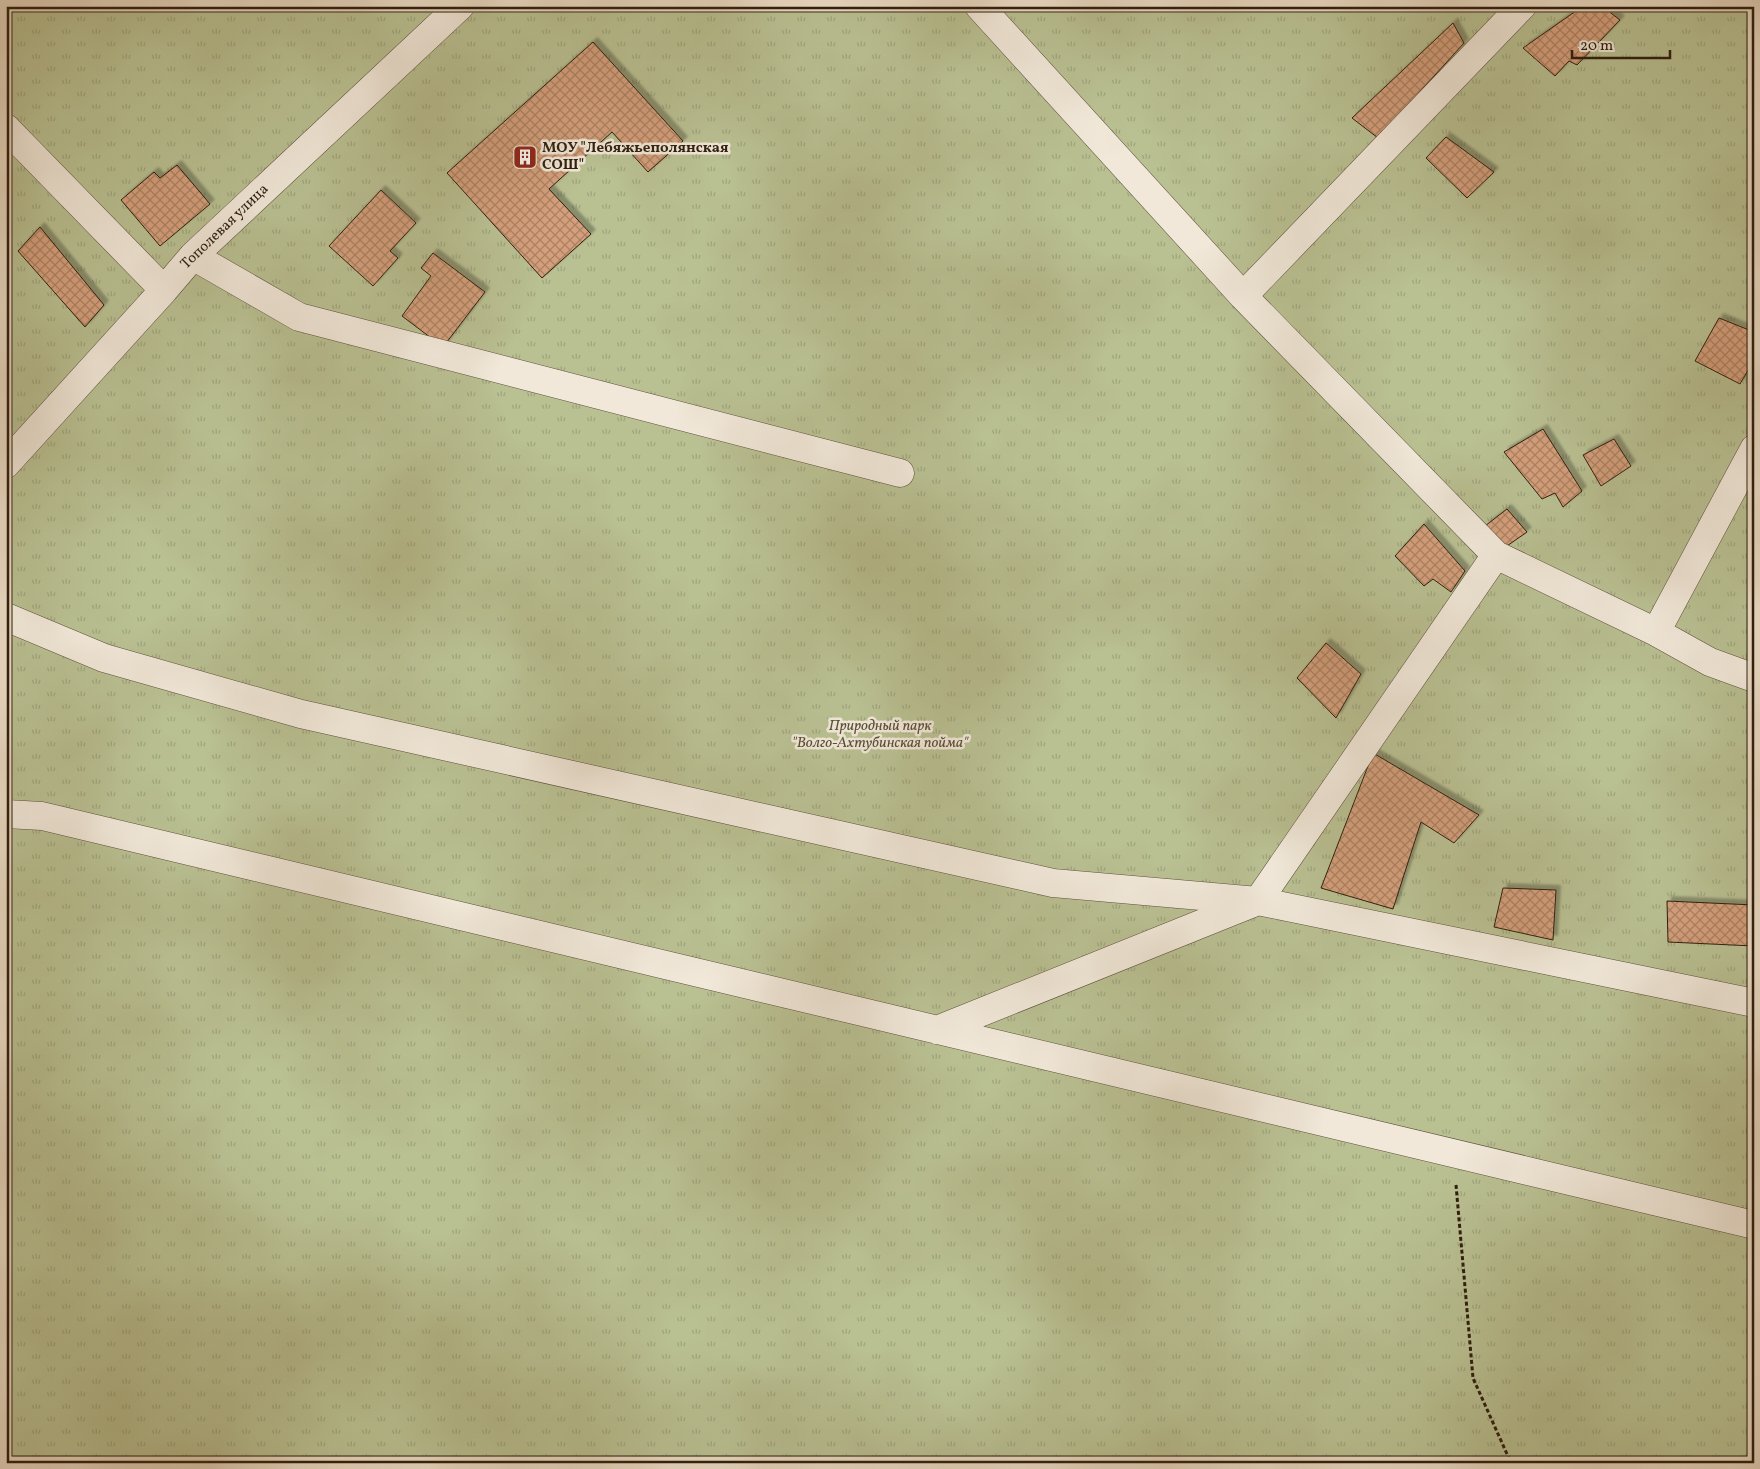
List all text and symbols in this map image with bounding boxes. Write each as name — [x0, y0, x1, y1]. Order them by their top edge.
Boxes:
scale bar — [1572, 28, 1670, 60]
text: 20 m — [1580, 36, 1613, 57]
place label: МОУ "Лебяжьеполянская СОШ" — [542, 138, 729, 176]
building icon: МОУ "Лебяжьеполянская СОШ" — [512, 144, 538, 170]
street label: Тополевая улица — [176, 180, 274, 274]
park label: Природный парк "Волго-Ахтубинская пойма" — [792, 716, 969, 754]

